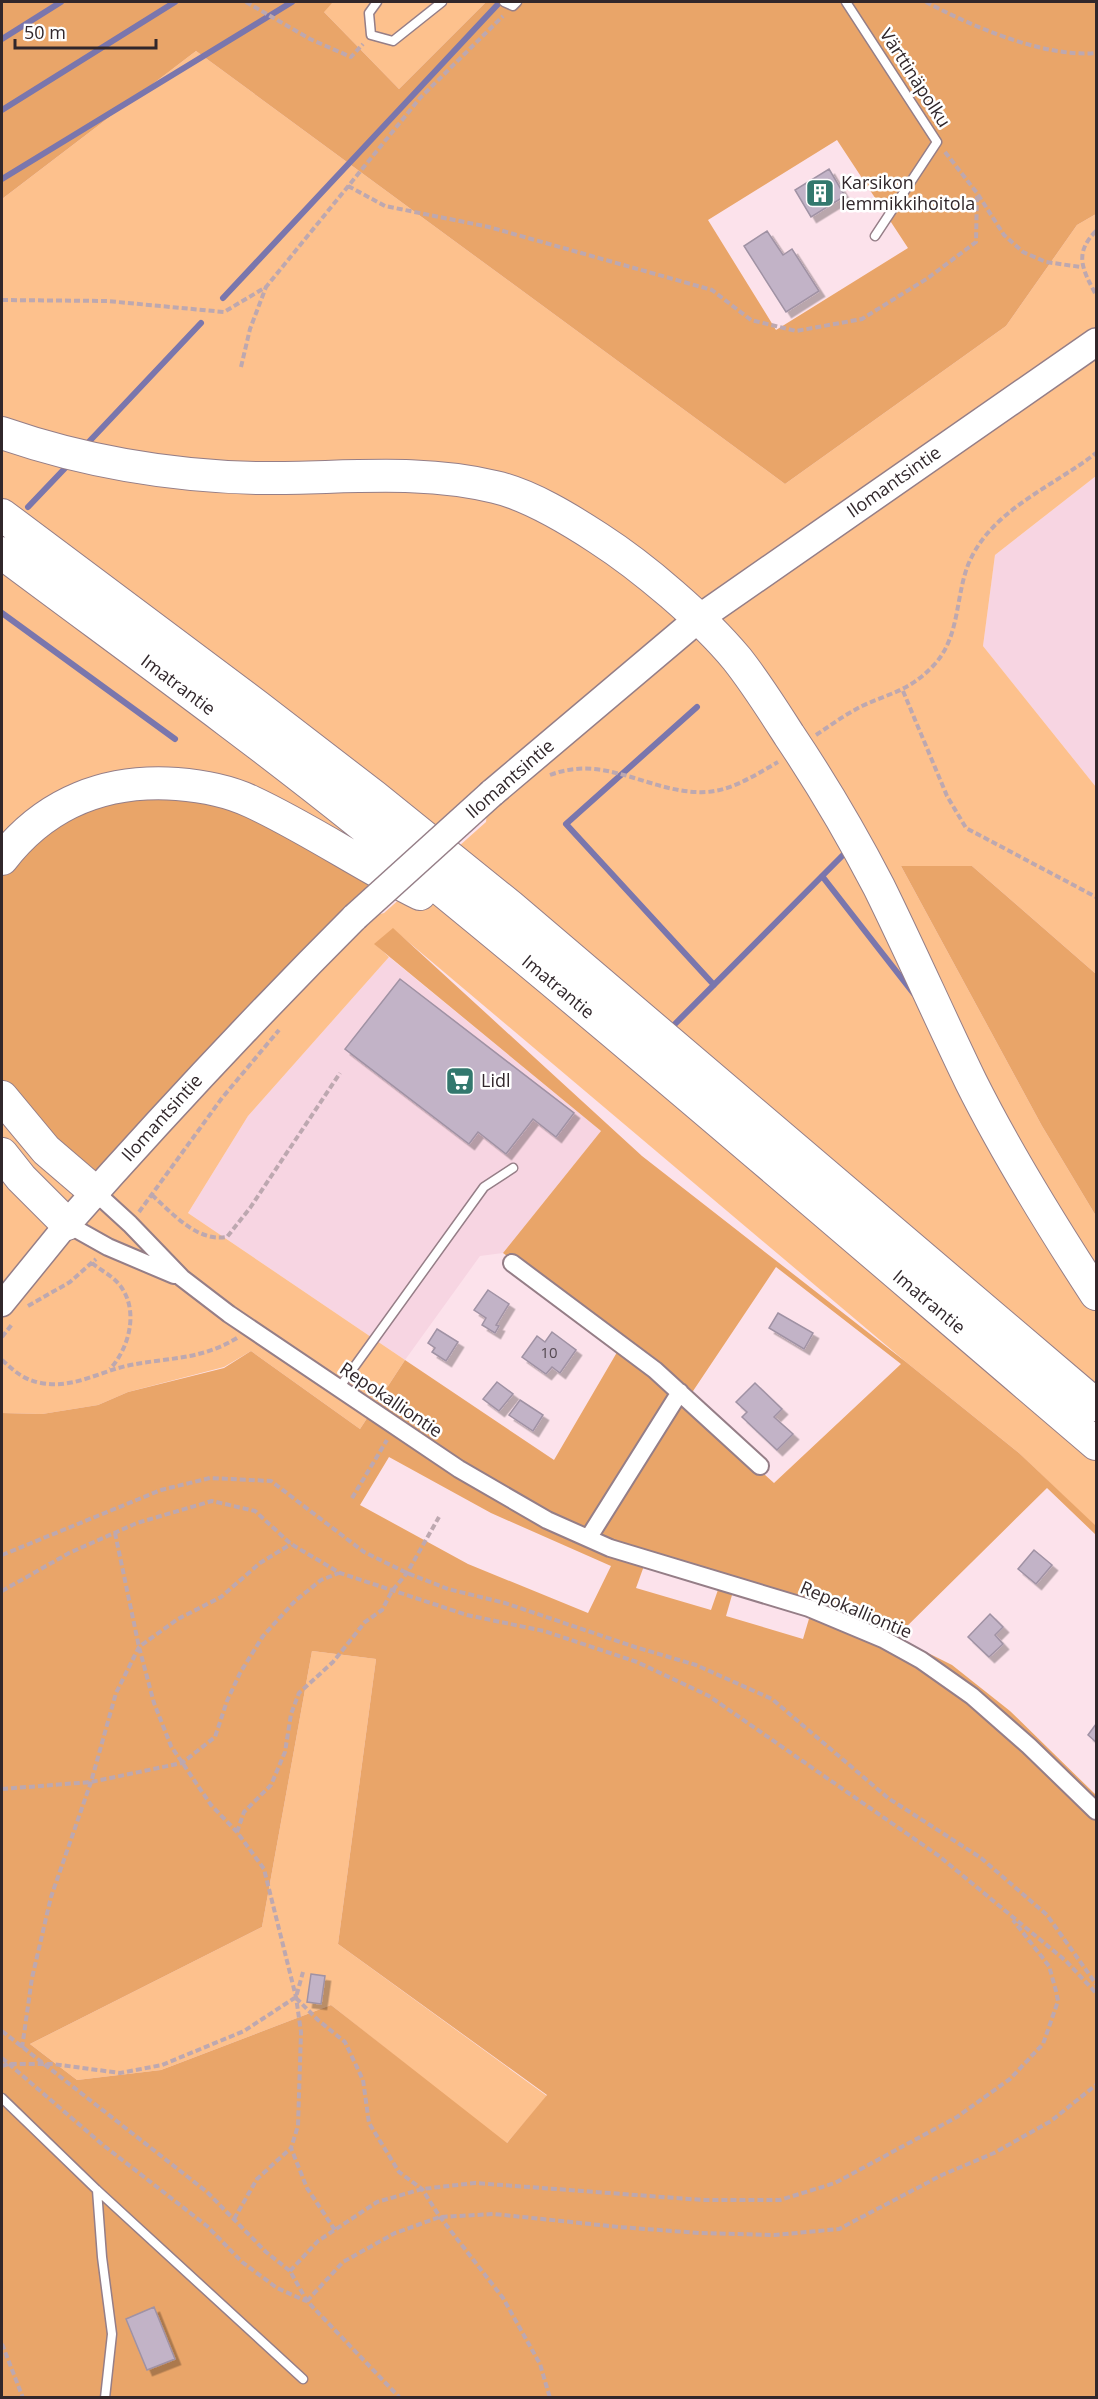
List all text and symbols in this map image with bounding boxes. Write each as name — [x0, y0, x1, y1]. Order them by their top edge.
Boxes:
scale bar — [15, 12, 156, 50]
text: 50 m — [24, 20, 66, 44]
street label: Värttinäpolku — [875, 23, 957, 132]
place label: Karsikon lemmikkihoitola — [841, 170, 975, 215]
building icon: Karsikon lemmikkihoitola — [804, 177, 836, 209]
street label: Ilomantsintie — [842, 440, 945, 522]
street label: Imatrantie — [136, 648, 221, 720]
street label: Ilomantsintie — [460, 733, 559, 823]
street label: Imatrantie — [517, 949, 600, 1024]
supermarket icon: Lidl — [444, 1065, 476, 1097]
place label: Lidl — [481, 1068, 511, 1092]
street label: Ilomantsintie — [116, 1069, 207, 1166]
street label: Imatrantie — [888, 1264, 971, 1339]
house number: 10 — [540, 1342, 558, 1362]
street label: Repokalliontie — [335, 1356, 448, 1442]
street label: Repokalliontie — [797, 1575, 916, 1643]

